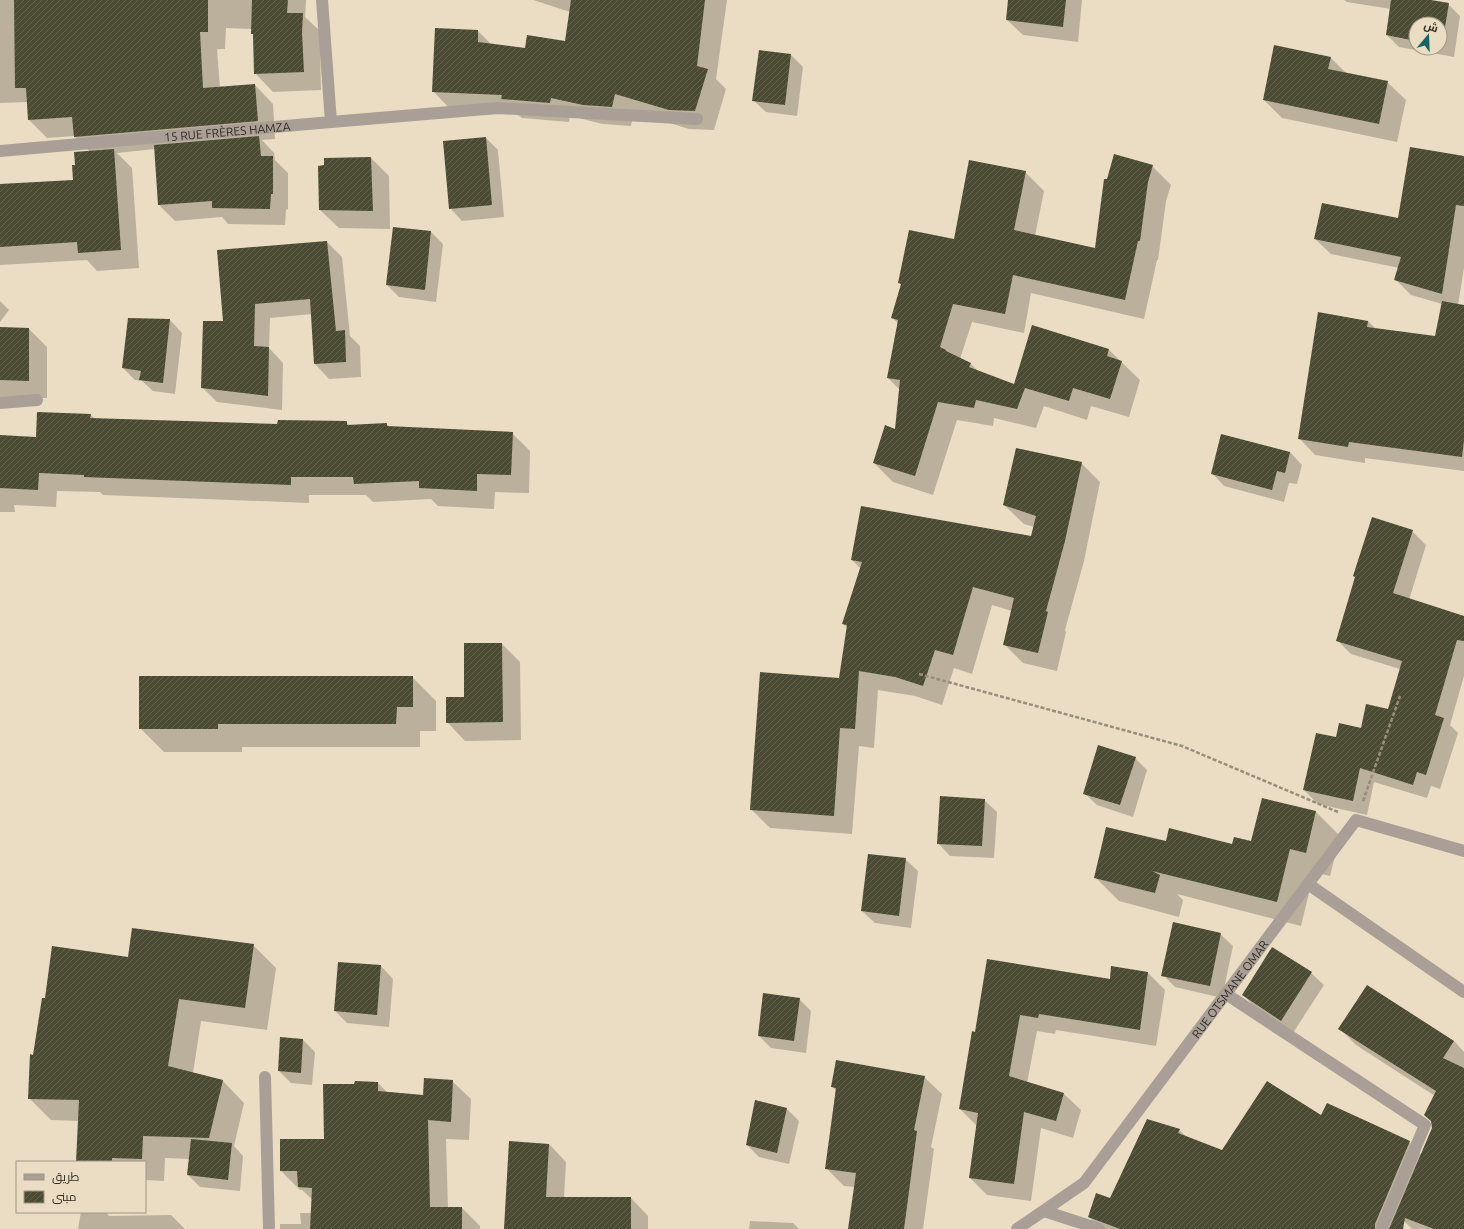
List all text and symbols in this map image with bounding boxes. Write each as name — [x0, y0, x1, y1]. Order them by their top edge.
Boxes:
north arrow — [1408, 16, 1448, 56]
text: ش — [1422, 19, 1440, 35]
street label: 15 RUE FRÈRES HAMZA — [163, 119, 291, 143]
street label: RUE OTSMANE OMAR — [1189, 937, 1271, 1040]
legend — [16, 1161, 146, 1213]
text: طريق — [52, 1170, 80, 1184]
text: مبنى — [52, 1190, 77, 1204]

